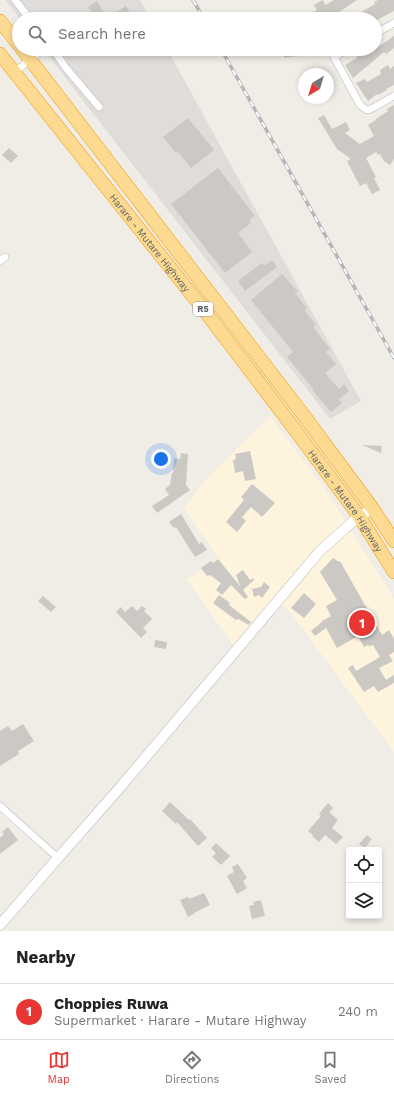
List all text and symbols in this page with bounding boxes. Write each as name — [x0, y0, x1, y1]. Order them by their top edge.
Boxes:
search box — [12, 12, 382, 56]
icon: search — [26, 23, 48, 45]
text: Search here — [58, 25, 146, 43]
north arrow — [298, 68, 334, 104]
street label: Harare - Mutare Highway — [108, 191, 193, 294]
road number: R5 — [193, 302, 213, 316]
street label: Harare - Mutare Highway — [306, 447, 386, 554]
your location — [151, 449, 171, 469]
pin: 1 — [349, 608, 375, 638]
map controls — [346, 847, 382, 919]
button: locate — [346, 847, 382, 883]
button: layers — [346, 883, 382, 919]
text: Nearby — [16, 947, 75, 967]
text: Choppies Ruwa — [54, 995, 168, 1013]
text: 1 — [26, 1004, 32, 1019]
text: 240 m — [338, 1004, 378, 1019]
text: Supermarket · Harare - Mutare Highway — [54, 1013, 307, 1028]
tab: Map — [48, 1049, 70, 1086]
tab: Directions — [165, 1049, 219, 1086]
tab: Saved — [314, 1049, 346, 1086]

